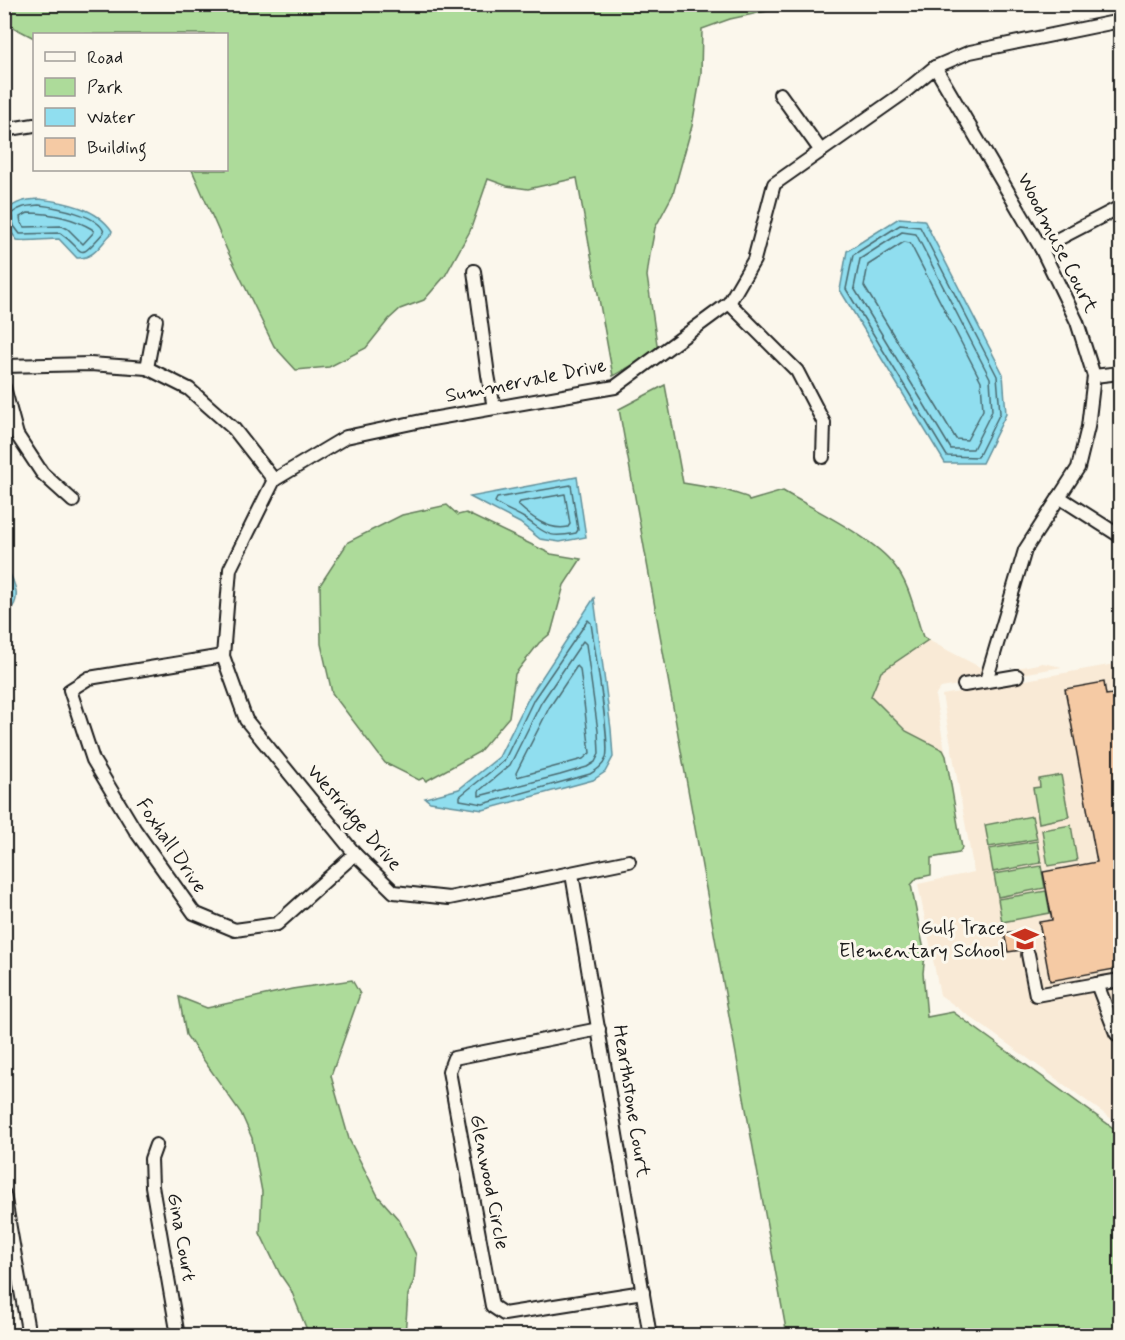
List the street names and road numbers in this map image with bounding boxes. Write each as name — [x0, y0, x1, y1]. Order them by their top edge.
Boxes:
street label: Woodmuse Court — [1010, 168, 1104, 318]
street label: Summervale Drive — [443, 352, 609, 410]
street label: Westridge Drive — [299, 759, 408, 878]
street label: Foxhall Drive — [129, 793, 213, 899]
street label: Hearthstone Court — [606, 1023, 656, 1179]
street label: Glenwood Circle — [463, 1112, 515, 1252]
street label: Gina Court — [160, 1191, 202, 1283]

